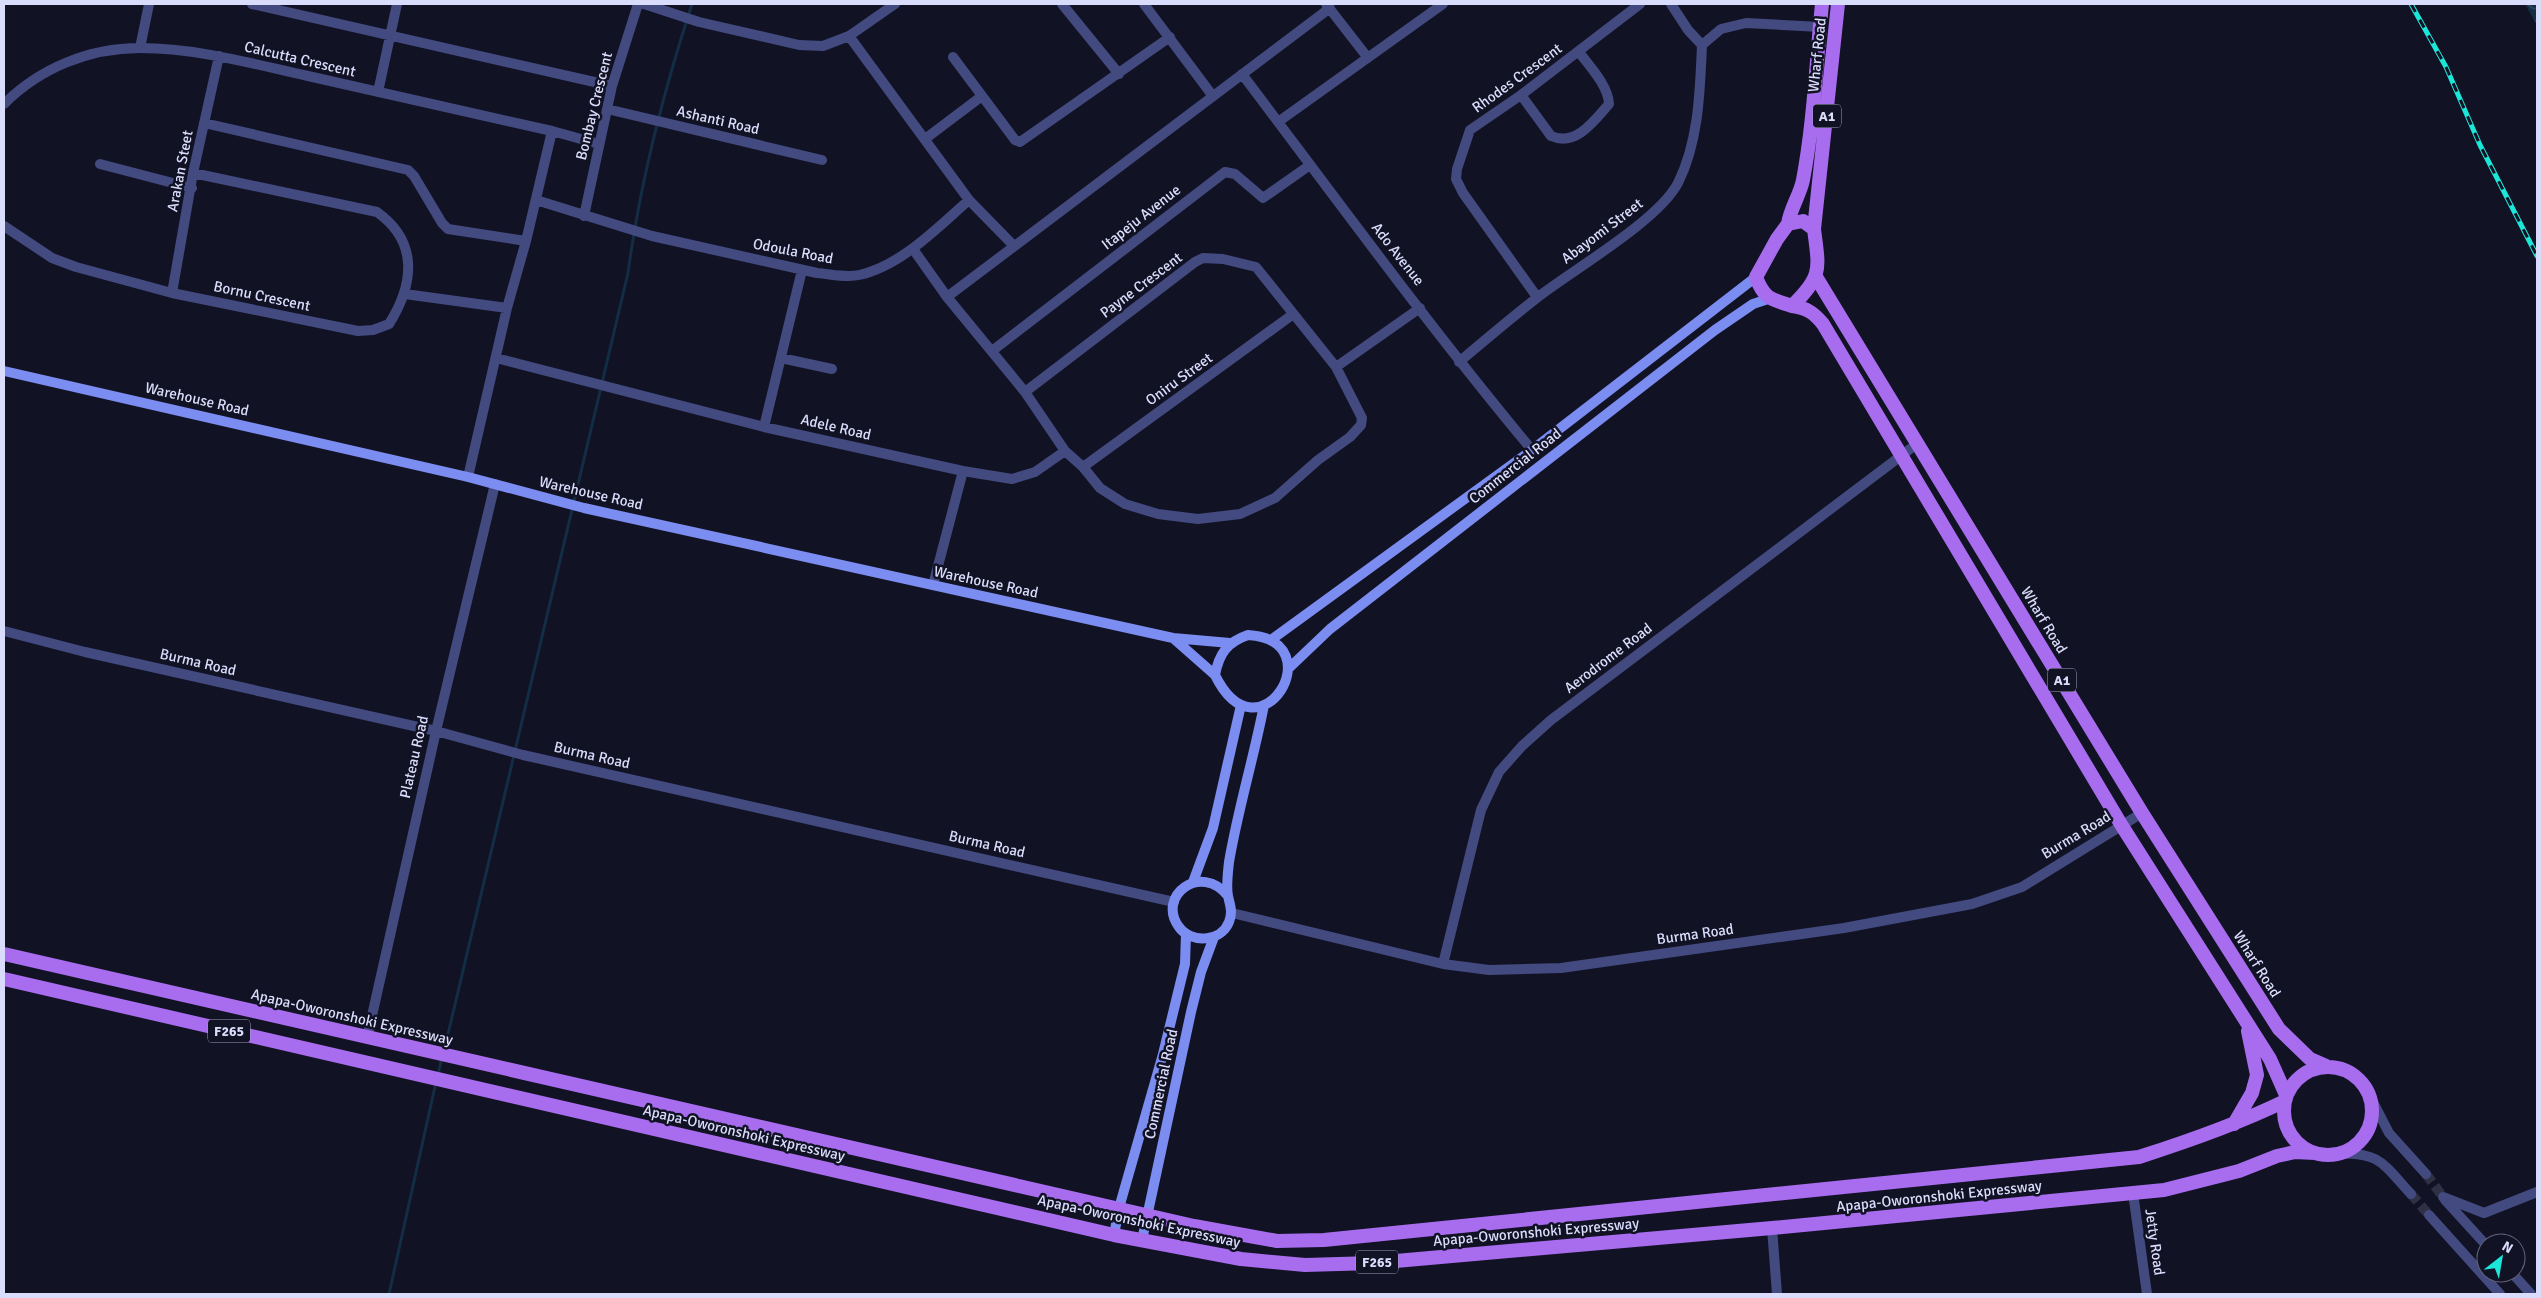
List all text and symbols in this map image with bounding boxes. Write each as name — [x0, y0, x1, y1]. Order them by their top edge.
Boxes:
street label: Wharf Road — [1804, 17, 1830, 93]
street label: Calcutta Crescent — [243, 37, 357, 81]
street label: Rhodes Crescent — [1469, 39, 1565, 117]
street label: Bombay Crescent — [572, 50, 616, 162]
street label: Ashanti Road — [675, 102, 761, 138]
road number: A1 — [1813, 104, 1841, 128]
street label: Arakan Steet — [163, 129, 197, 213]
street label: Itapeju Avenue — [1098, 181, 1184, 253]
street label: Abayomi Street — [1558, 194, 1646, 268]
street label: Ado Avenue — [1368, 219, 1428, 289]
street label: Odoula Road — [751, 234, 835, 268]
street label: Payne Crescent — [1096, 248, 1186, 322]
street label: Bornu Crescent — [212, 277, 312, 315]
street label: Oniru Street — [1142, 349, 1216, 409]
street label: Warehouse Road — [143, 378, 251, 420]
street label: Adele Road — [799, 410, 873, 444]
street label: Commercial Road — [1465, 424, 1565, 508]
street label: Warehouse Road — [537, 472, 645, 514]
street label: Warehouse Road — [932, 562, 1040, 602]
street label: Wharf Road — [2017, 583, 2071, 657]
street label: Aerodrome Road — [1560, 619, 1656, 697]
street label: Burma Road — [158, 644, 238, 680]
road number: A1 — [2048, 668, 2076, 692]
street label: Plateau Road — [396, 714, 432, 800]
street label: Burma Road — [552, 737, 632, 773]
street label: Burma Road — [2038, 807, 2114, 863]
street label: Burma Road — [947, 826, 1027, 862]
street label: Burma Road — [1655, 920, 1735, 948]
street label: Wharf Road — [2230, 927, 2285, 1001]
street label: Apapa-Oworonshoki Expressway — [249, 985, 455, 1049]
road number: F265 — [208, 1019, 250, 1042]
street label: Commercial Road — [1141, 1027, 1181, 1141]
street label: Apapa-Oworonshoki Expressway — [641, 1101, 847, 1165]
street label: Apapa-Oworonshoki Expressway — [1835, 1176, 2043, 1216]
street label: Apapa-Oworonshoki Expressway — [1036, 1191, 1242, 1251]
street label: Jetty Road — [2141, 1207, 2169, 1277]
street label: Apapa-Oworonshoki Expressway — [1432, 1214, 1640, 1250]
north arrow — [2476, 1233, 2526, 1283]
text: N — [2499, 1237, 2516, 1257]
road number: F265 — [1356, 1250, 1398, 1274]

